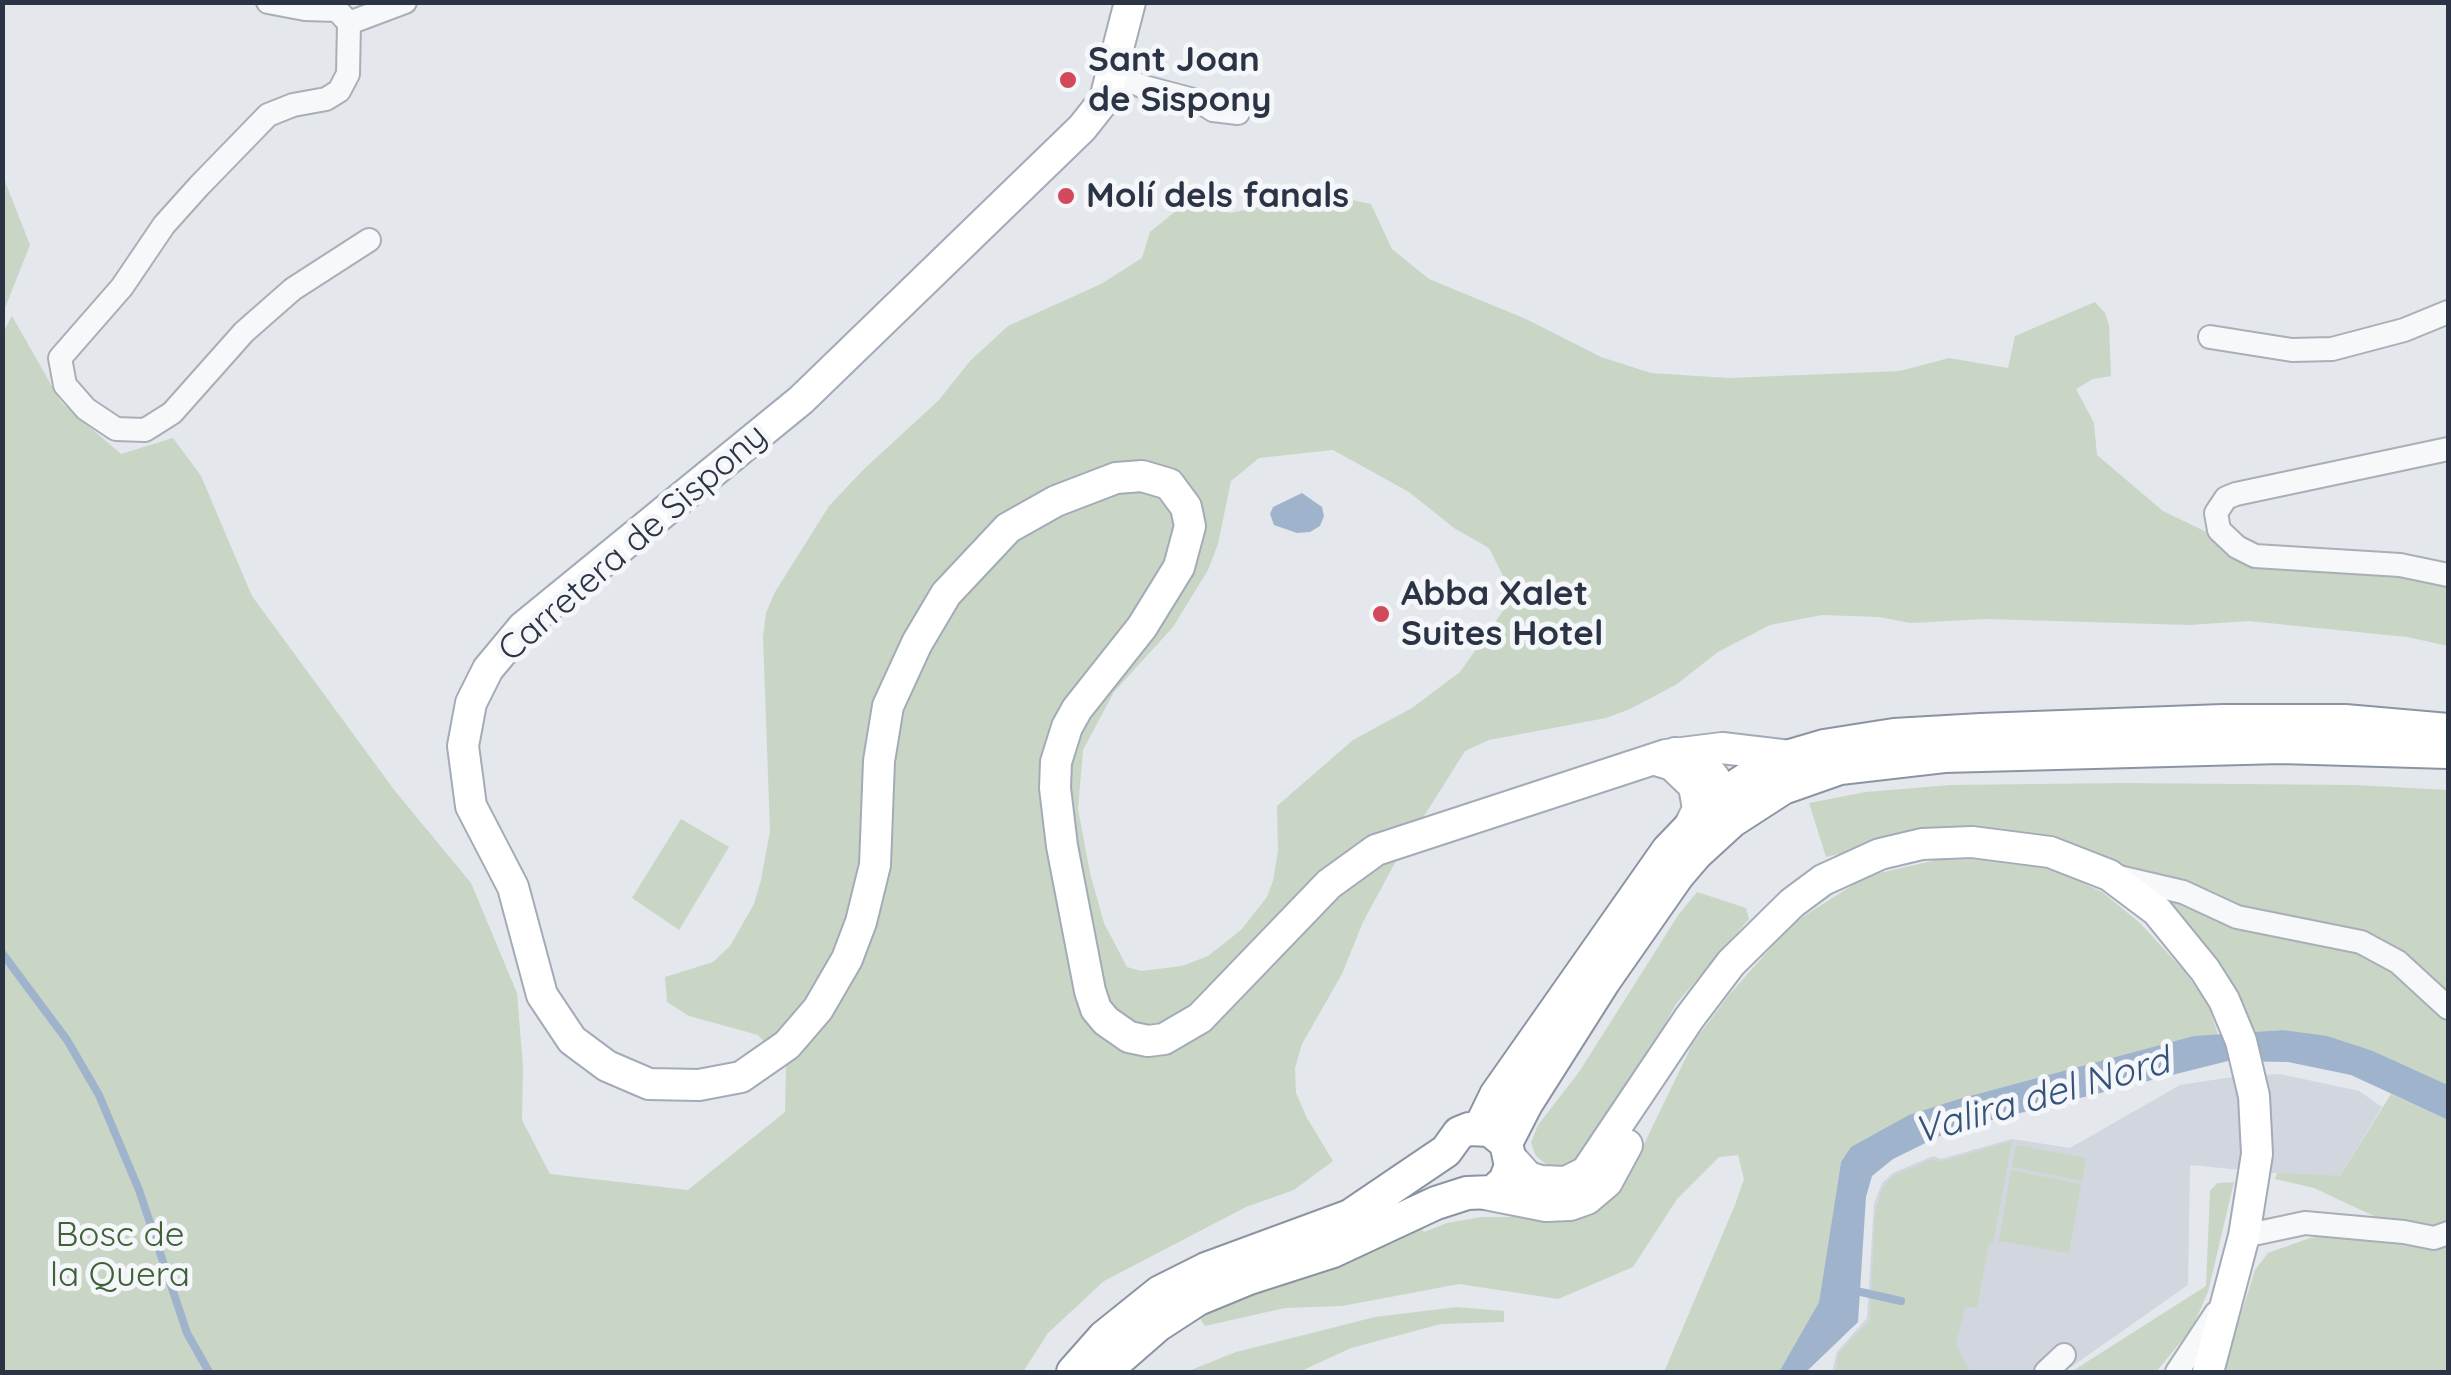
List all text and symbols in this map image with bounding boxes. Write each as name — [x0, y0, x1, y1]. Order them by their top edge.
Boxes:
place label: Sant Joan de Sispony — [1088, 39, 1272, 121]
marker: Sant Joan de Sispony — [1057, 69, 1079, 91]
place label: Molí dels fanals — [1086, 175, 1349, 217]
marker: Molí dels fanals — [1055, 185, 1077, 207]
street label: Carretera de Sispony — [490, 415, 776, 671]
place label: Abba Xalet Suites Hotel — [1401, 573, 1603, 655]
marker: Abba Xalet Suites Hotel — [1370, 603, 1392, 625]
water label: Valira del Nord — [1909, 1039, 2175, 1155]
park label: Bosc de la Quera — [50, 1214, 190, 1296]

